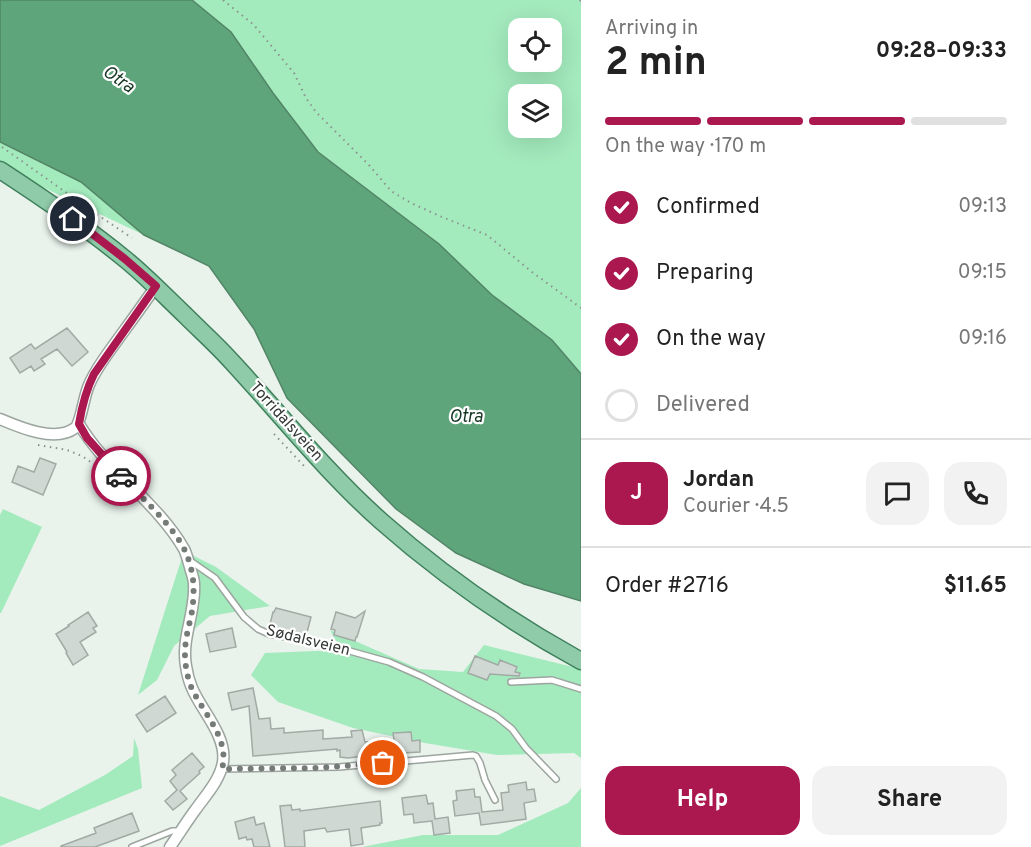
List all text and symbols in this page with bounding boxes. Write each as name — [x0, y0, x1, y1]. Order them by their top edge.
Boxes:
text: Arriving in — [605, 16, 698, 42]
map controls — [508, 18, 562, 138]
button: locate — [508, 18, 562, 72]
text: 09:28–09:33 — [876, 38, 1007, 65]
text: 2 min — [605, 40, 707, 89]
water label: Otra — [98, 61, 139, 100]
button: layers — [508, 84, 562, 138]
text: On the way · 170 m — [605, 134, 766, 160]
icon: check — [605, 191, 638, 224]
pin — [47, 193, 98, 244]
text: Confirmed — [656, 194, 760, 221]
text: 09:13 — [958, 194, 1007, 220]
icon: home — [56, 202, 89, 235]
icon: check — [605, 257, 638, 290]
text: Preparing — [656, 260, 754, 287]
text: 09:15 — [958, 260, 1007, 286]
icon: check — [605, 323, 638, 356]
text: On the way — [656, 326, 766, 353]
text: 09:16 — [958, 326, 1007, 352]
street label: Torridalsveien — [245, 378, 327, 466]
text: Delivered — [656, 392, 750, 419]
water label: Otra — [449, 406, 484, 429]
courier — [91, 446, 151, 506]
icon: car — [105, 460, 138, 493]
button: chat — [866, 462, 929, 525]
button: phone — [944, 462, 1007, 525]
text: Jordan — [683, 467, 754, 494]
text: J — [630, 480, 643, 507]
text: Courier · 4.5 — [683, 494, 789, 520]
text: Order #2716 — [605, 573, 729, 600]
text: $11.65 — [944, 573, 1007, 600]
street label: Sødalsveien — [264, 621, 352, 661]
pin — [357, 737, 408, 788]
icon: bag — [366, 746, 399, 779]
button: Help — [605, 766, 800, 835]
button: Share — [812, 766, 1007, 835]

